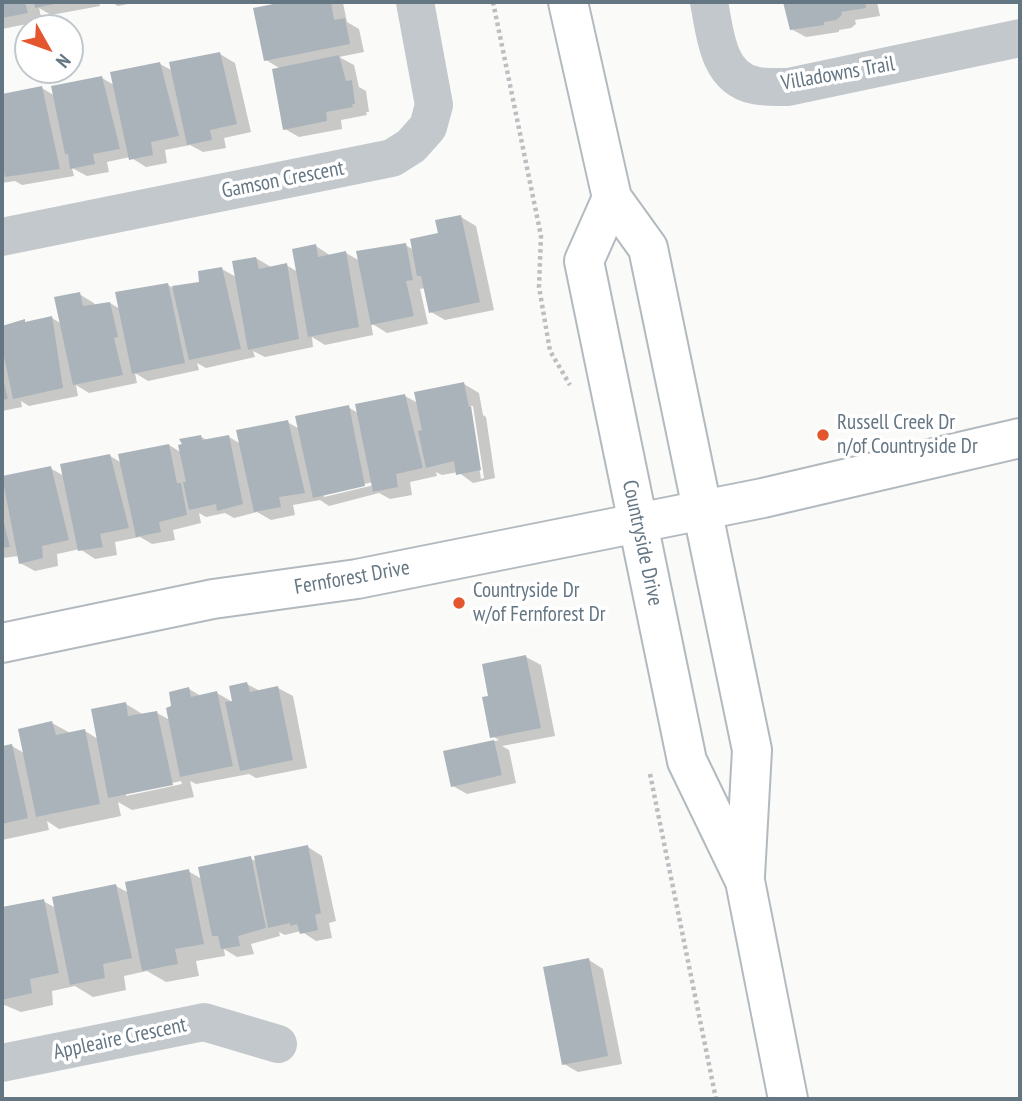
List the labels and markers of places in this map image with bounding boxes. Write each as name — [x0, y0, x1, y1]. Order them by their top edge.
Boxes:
place label: Russell Creek Dr n/of Countryside Dr — [837, 410, 978, 460]
marker: Russell Creek Dr n/of Countryside Dr — [815, 427, 831, 443]
place label: Countryside Dr w/of Fernforest Dr — [473, 578, 605, 628]
marker: Countryside Dr w/of Fernforest Dr — [451, 595, 467, 611]

